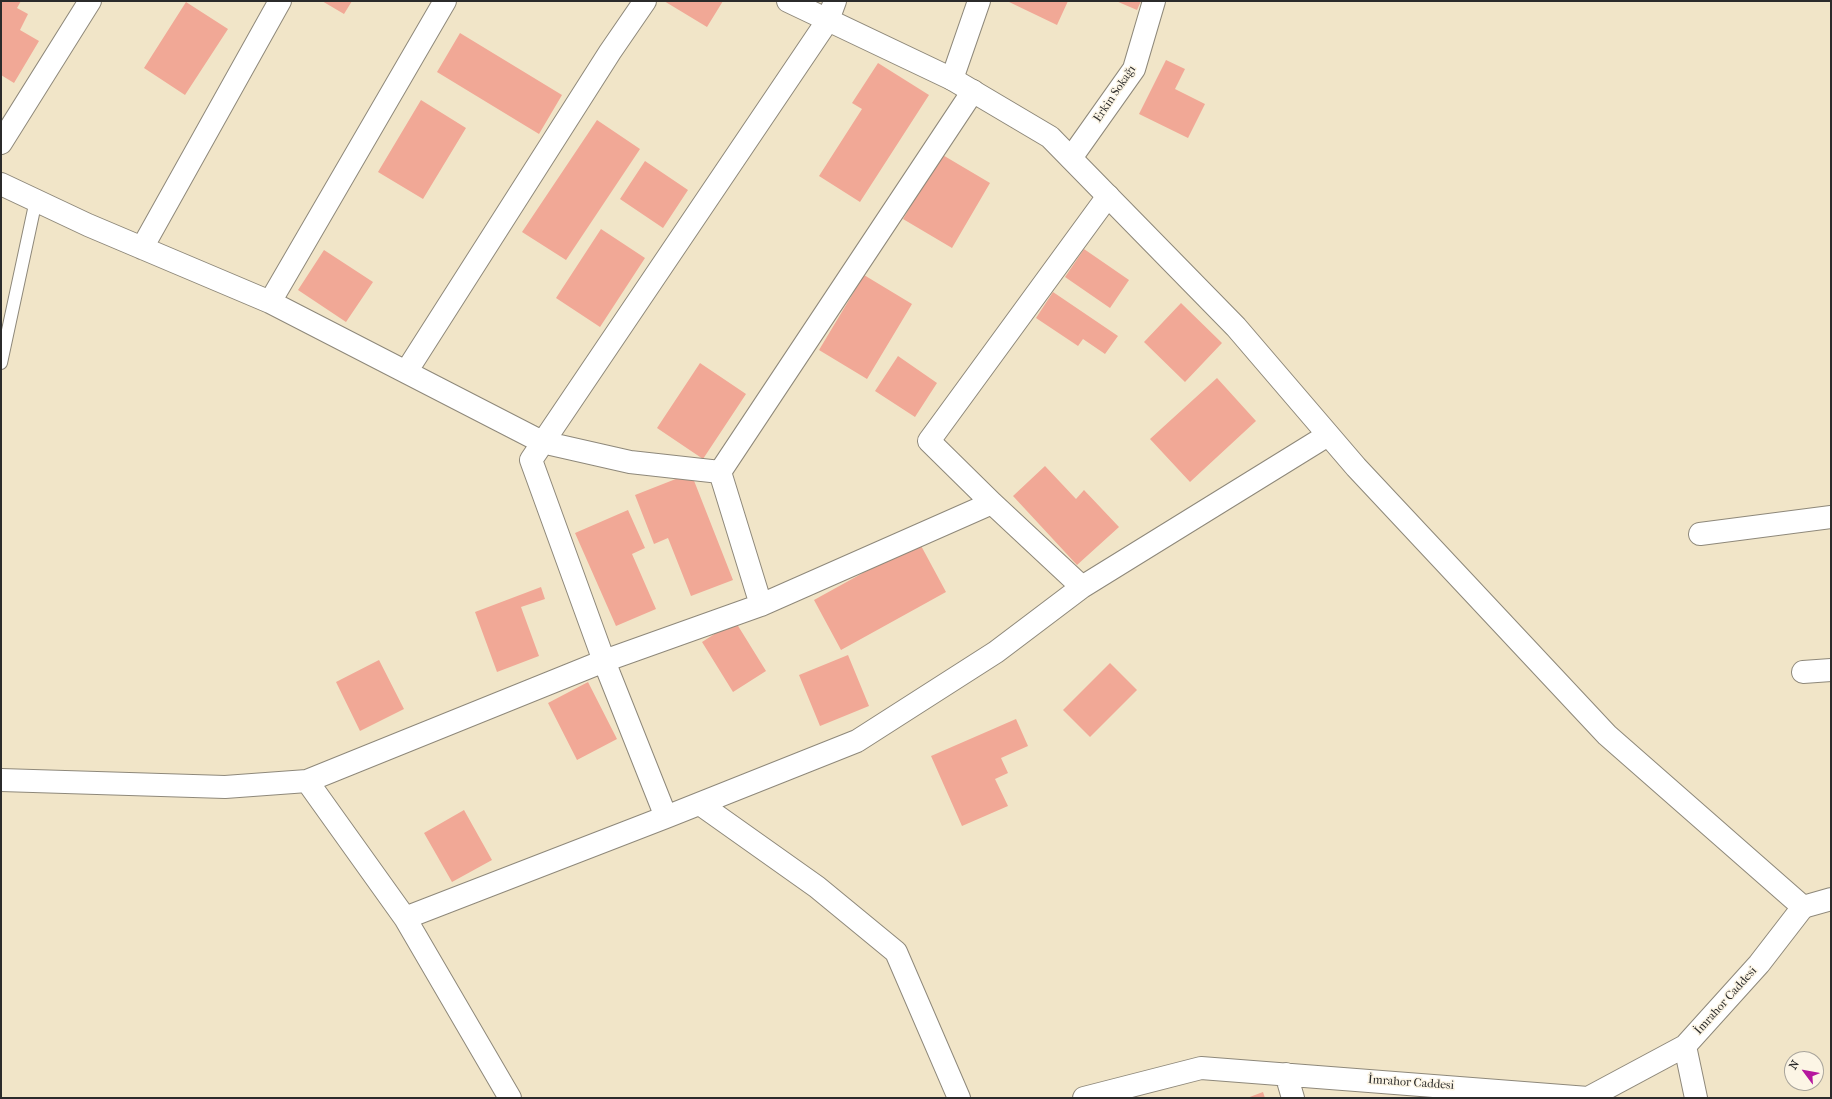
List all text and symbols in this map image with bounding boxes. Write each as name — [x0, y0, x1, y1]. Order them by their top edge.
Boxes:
street label: Erkin Sokağı — [1091, 63, 1139, 125]
street label: İmrahor Caddesi — [1692, 964, 1760, 1038]
north arrow — [1784, 1051, 1824, 1091]
text: N — [1787, 1058, 1802, 1072]
street label: İmrahor Caddesi — [1367, 1073, 1455, 1093]

